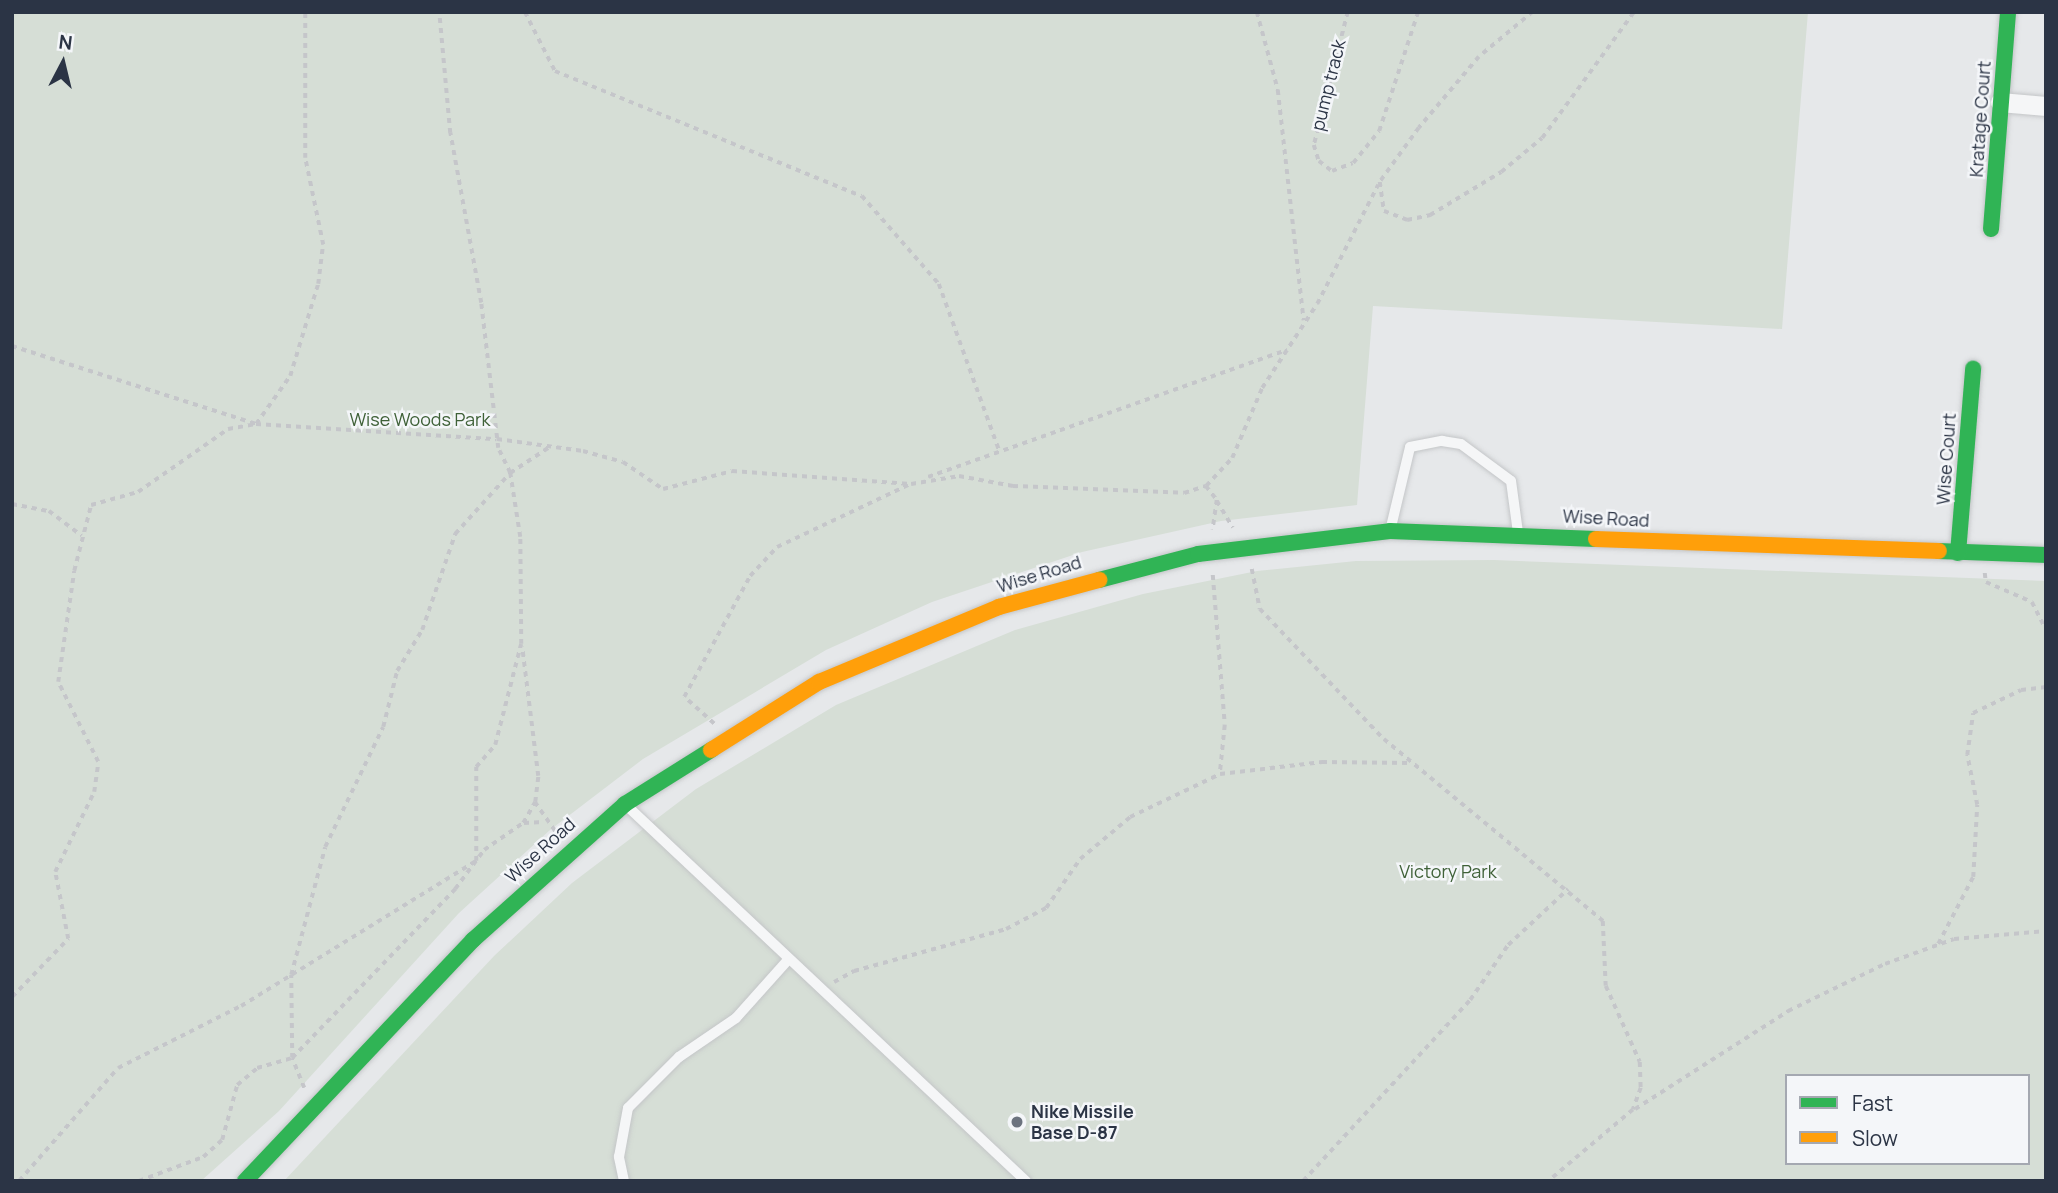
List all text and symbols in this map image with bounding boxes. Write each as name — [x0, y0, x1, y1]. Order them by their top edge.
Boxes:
north arrow — [28, 28, 98, 98]
text: N — [57, 28, 74, 56]
street label: pump track — [1306, 37, 1350, 133]
street label: Kratage Court — [1965, 60, 1995, 178]
park label: Wise Woods Park — [350, 408, 490, 430]
street label: Wise Court — [1932, 412, 1960, 506]
street label: Wise Road — [1562, 505, 1650, 531]
street label: Wise Road — [994, 551, 1084, 597]
street label: Wise Road — [500, 813, 580, 887]
park label: Victory Park — [1399, 860, 1497, 882]
legend — [1785, 1074, 2030, 1165]
text: Fast — [1852, 1089, 1893, 1117]
place label: Nike Missile Base D-87 — [1031, 1101, 1134, 1144]
marker: Nike Missile Base D-87 — [1009, 1114, 1025, 1130]
text: Slow — [1852, 1124, 1898, 1152]

